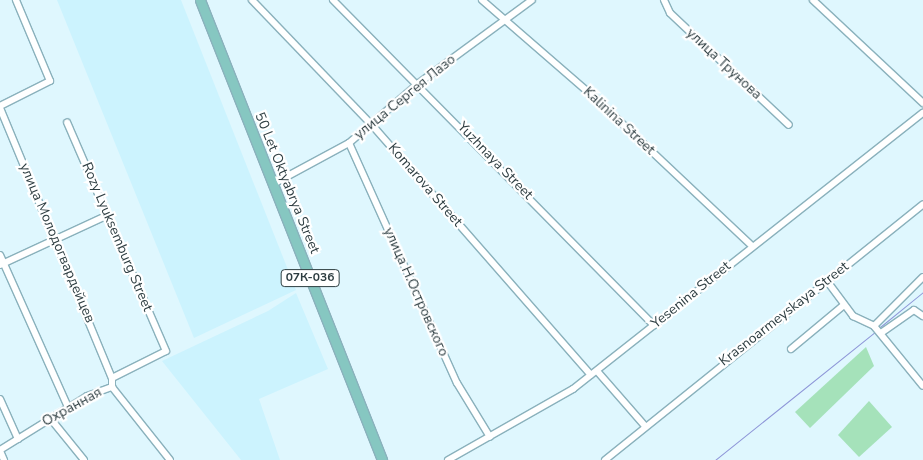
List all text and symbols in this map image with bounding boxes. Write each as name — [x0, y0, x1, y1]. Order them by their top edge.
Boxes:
street label: улица Трунова — [683, 25, 765, 103]
street label: улица Сергея Лазо — [351, 51, 459, 143]
street label: Kalinina Street — [580, 84, 658, 158]
street label: 50 Let Oktyabrya Street — [251, 110, 323, 256]
street label: Yuzhnaya Street — [454, 119, 536, 203]
street label: Komarova Street — [384, 140, 466, 230]
street label: Rozy Lyuksemburg Street — [78, 160, 156, 314]
street label: улица Молодогвардейцев — [16, 161, 98, 325]
street label: улица Н.Островского — [380, 225, 452, 359]
street label: Yesenina Street — [648, 258, 734, 332]
street label: Krasnoarmeyskaya Street — [716, 258, 852, 370]
road number: 07К-036 — [280, 268, 340, 288]
street label: Охранная — [39, 384, 105, 430]

